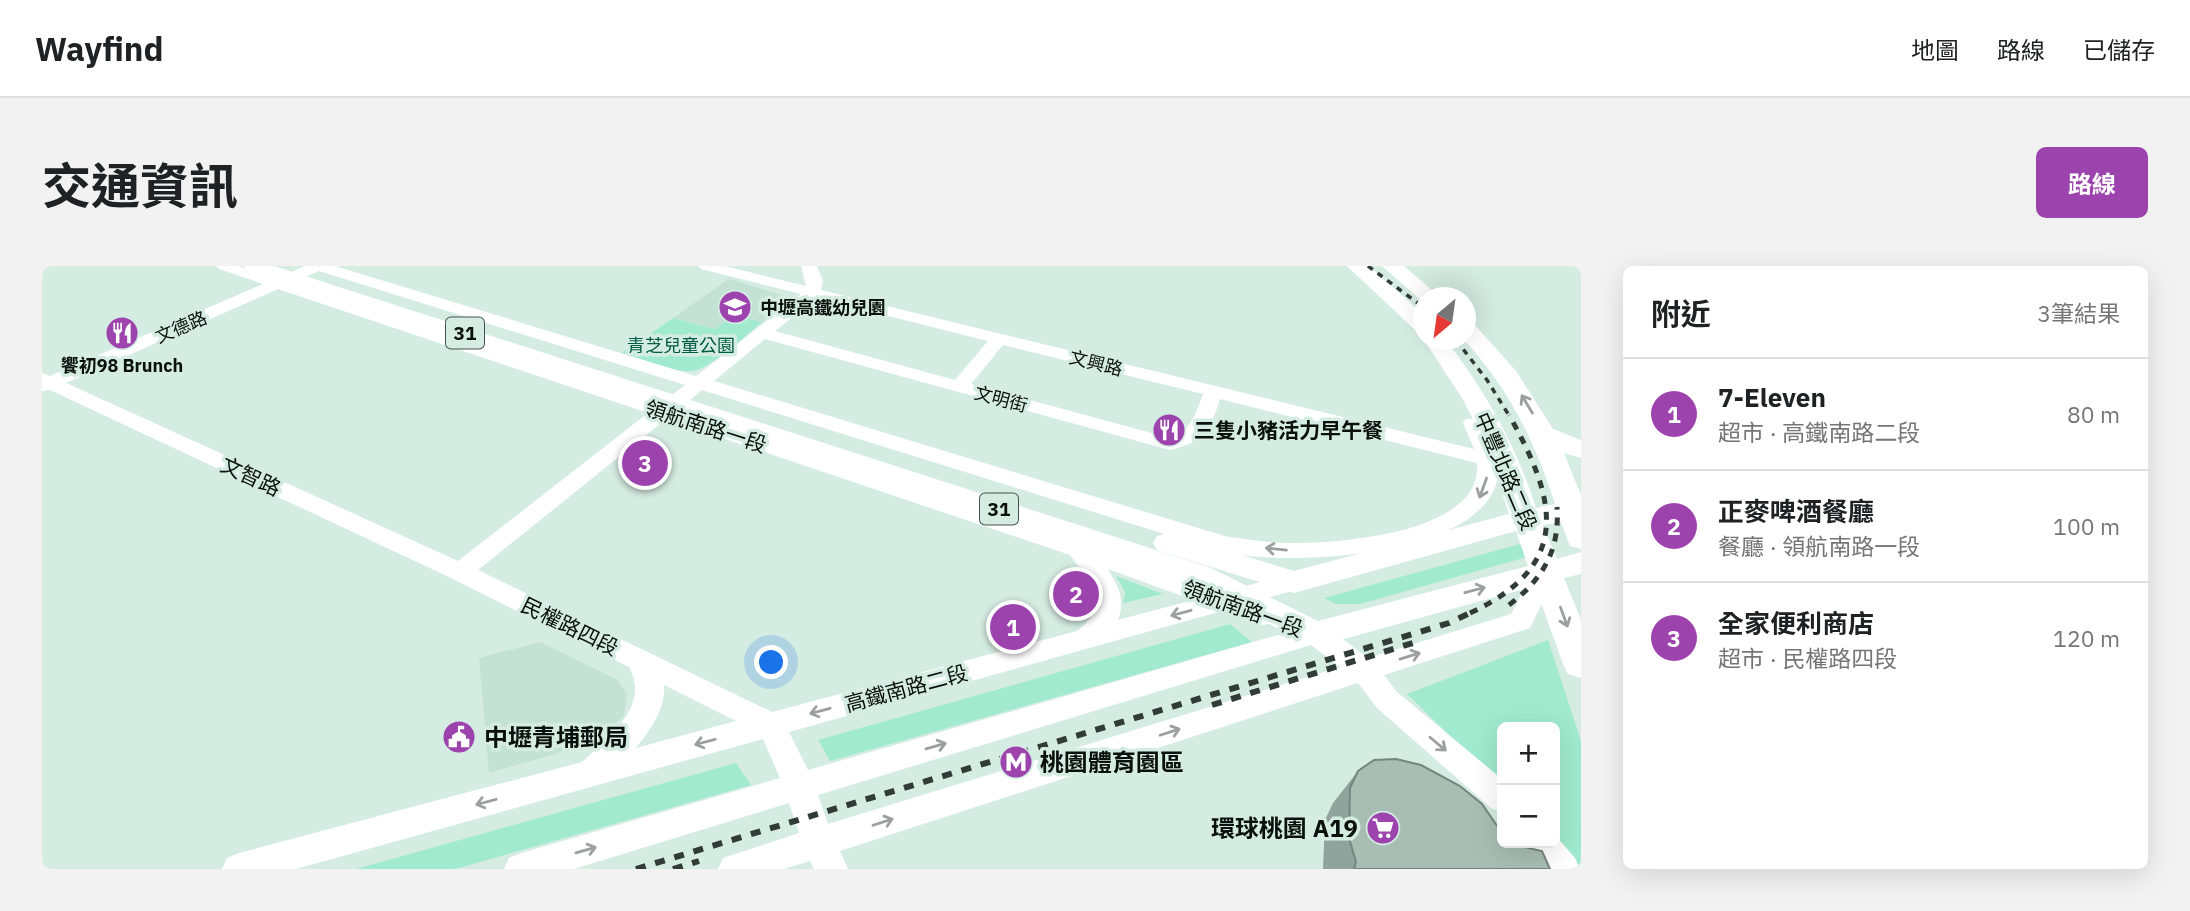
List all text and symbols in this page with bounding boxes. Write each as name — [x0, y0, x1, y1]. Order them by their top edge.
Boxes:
text: Wayfind — [35, 27, 164, 70]
text: 地圖 — [1911, 34, 1959, 66]
text: 路線 — [1997, 34, 2045, 66]
text: 已儲存 — [2083, 34, 2155, 66]
button: 路線 — [2036, 147, 2148, 218]
text: 交通資訊 — [42, 154, 238, 217]
north arrow — [1413, 287, 1476, 350]
school or university icon: 中壢高鐵幼兒園 — [716, 288, 754, 326]
text: 附近 — [1651, 294, 1711, 333]
place label: 中壢高鐵幼兒園 — [760, 296, 886, 319]
text: 3筆結果 — [2037, 298, 2120, 328]
street label: 文德路 — [152, 306, 210, 348]
restaurant icon: 饗初98 Brunch — [103, 314, 141, 352]
road number: 31 — [446, 318, 484, 348]
park label: 青芝兒童公園 — [627, 334, 735, 357]
street label: 文興路 — [1067, 345, 1125, 381]
place label: 饗初98 Brunch — [61, 354, 183, 377]
text: 7-Eleven — [1718, 380, 1826, 414]
street label: 文明街 — [972, 381, 1030, 417]
street label: 領航南路一段 — [642, 393, 770, 459]
one-way arrow — [1519, 395, 1534, 414]
text: 1 — [1667, 399, 1681, 429]
text: 80 m — [2067, 399, 2120, 429]
street label: 中豐北路二段 — [1468, 408, 1544, 534]
restaurant icon: 三隻小豬活力早午餐 — [1150, 411, 1188, 449]
place label: 三隻小豬活力早午餐 — [1194, 416, 1383, 444]
text: 超市 · 高鐵南路二段 — [1718, 417, 1920, 447]
pin: 3 — [622, 437, 668, 489]
street label: 文智路 — [217, 450, 285, 502]
one-way arrow — [1476, 476, 1488, 498]
road number: 31 — [980, 494, 1018, 524]
text: 正麥啤酒餐廳 — [1718, 494, 1874, 528]
text: 2 — [1667, 511, 1681, 541]
text: 100 m — [2053, 511, 2120, 541]
text: 餐廳 · 領航南路一段 — [1718, 531, 1920, 561]
one-way arrow — [1265, 543, 1287, 556]
pin: 2 — [1053, 568, 1099, 620]
street label: 領航南路一段 — [1179, 573, 1307, 643]
one-way arrow — [1463, 583, 1486, 596]
street label: 民權路四段 — [517, 590, 623, 662]
pin: 1 — [990, 601, 1036, 653]
one-way arrow — [1559, 606, 1571, 628]
text: 全家便利商店 — [1718, 606, 1874, 640]
one-way arrow — [1170, 608, 1192, 621]
text: 3 — [1667, 623, 1681, 653]
text: 120 m — [2053, 623, 2120, 653]
text: 超市 · 民權路四段 — [1718, 643, 1897, 673]
your location — [754, 645, 788, 679]
one-way arrow — [1399, 649, 1421, 662]
street label: 高鐵南路二段 — [842, 658, 970, 718]
one-way arrow — [809, 706, 831, 719]
public building icon: 中壢青埔郵局 — [440, 718, 478, 756]
place label: 中壢青埔郵局 — [484, 721, 628, 753]
map controls — [1497, 722, 1560, 848]
button: + — [1497, 722, 1560, 785]
one-way arrow — [1158, 724, 1180, 737]
one-way arrow — [1429, 736, 1447, 752]
one-way arrow — [694, 737, 716, 750]
one-way arrow — [924, 739, 946, 752]
metro station icon: 桃園體育園區 — [997, 743, 1035, 781]
place label: 桃園體育園區 — [1040, 746, 1184, 778]
button: − — [1497, 785, 1560, 848]
one-way arrow — [475, 796, 498, 809]
supermarket icon: 環球桃園 A19 — [1364, 809, 1402, 847]
place label: 環球桃園 A19 — [1211, 812, 1358, 844]
one-way arrow — [871, 815, 893, 828]
one-way arrow — [575, 842, 597, 855]

